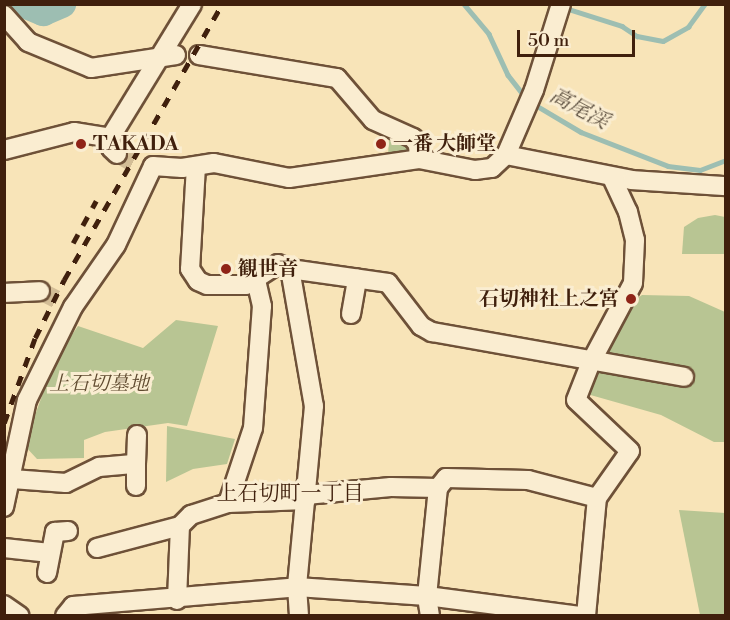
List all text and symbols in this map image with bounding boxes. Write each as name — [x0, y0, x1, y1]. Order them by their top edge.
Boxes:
scale bar — [520, 18, 638, 56]
text: 50 m — [528, 29, 569, 52]
water label: 高尾渓 — [545, 83, 613, 135]
place label: TAKADA — [93, 132, 179, 156]
place label: 一番 大師堂 — [393, 132, 496, 156]
marker: TAKADA — [74, 137, 88, 151]
marker: 一番 大師堂 — [374, 137, 388, 151]
place label: 観世音 — [238, 257, 298, 281]
marker: 観世音 — [219, 262, 233, 276]
place label: 石切神社上之宮 — [479, 287, 619, 311]
marker: 石切神社上之宮 — [624, 292, 638, 306]
park label: 上石切墓地 — [49, 372, 149, 396]
district label: 上石切町一丁目 — [217, 481, 363, 507]

